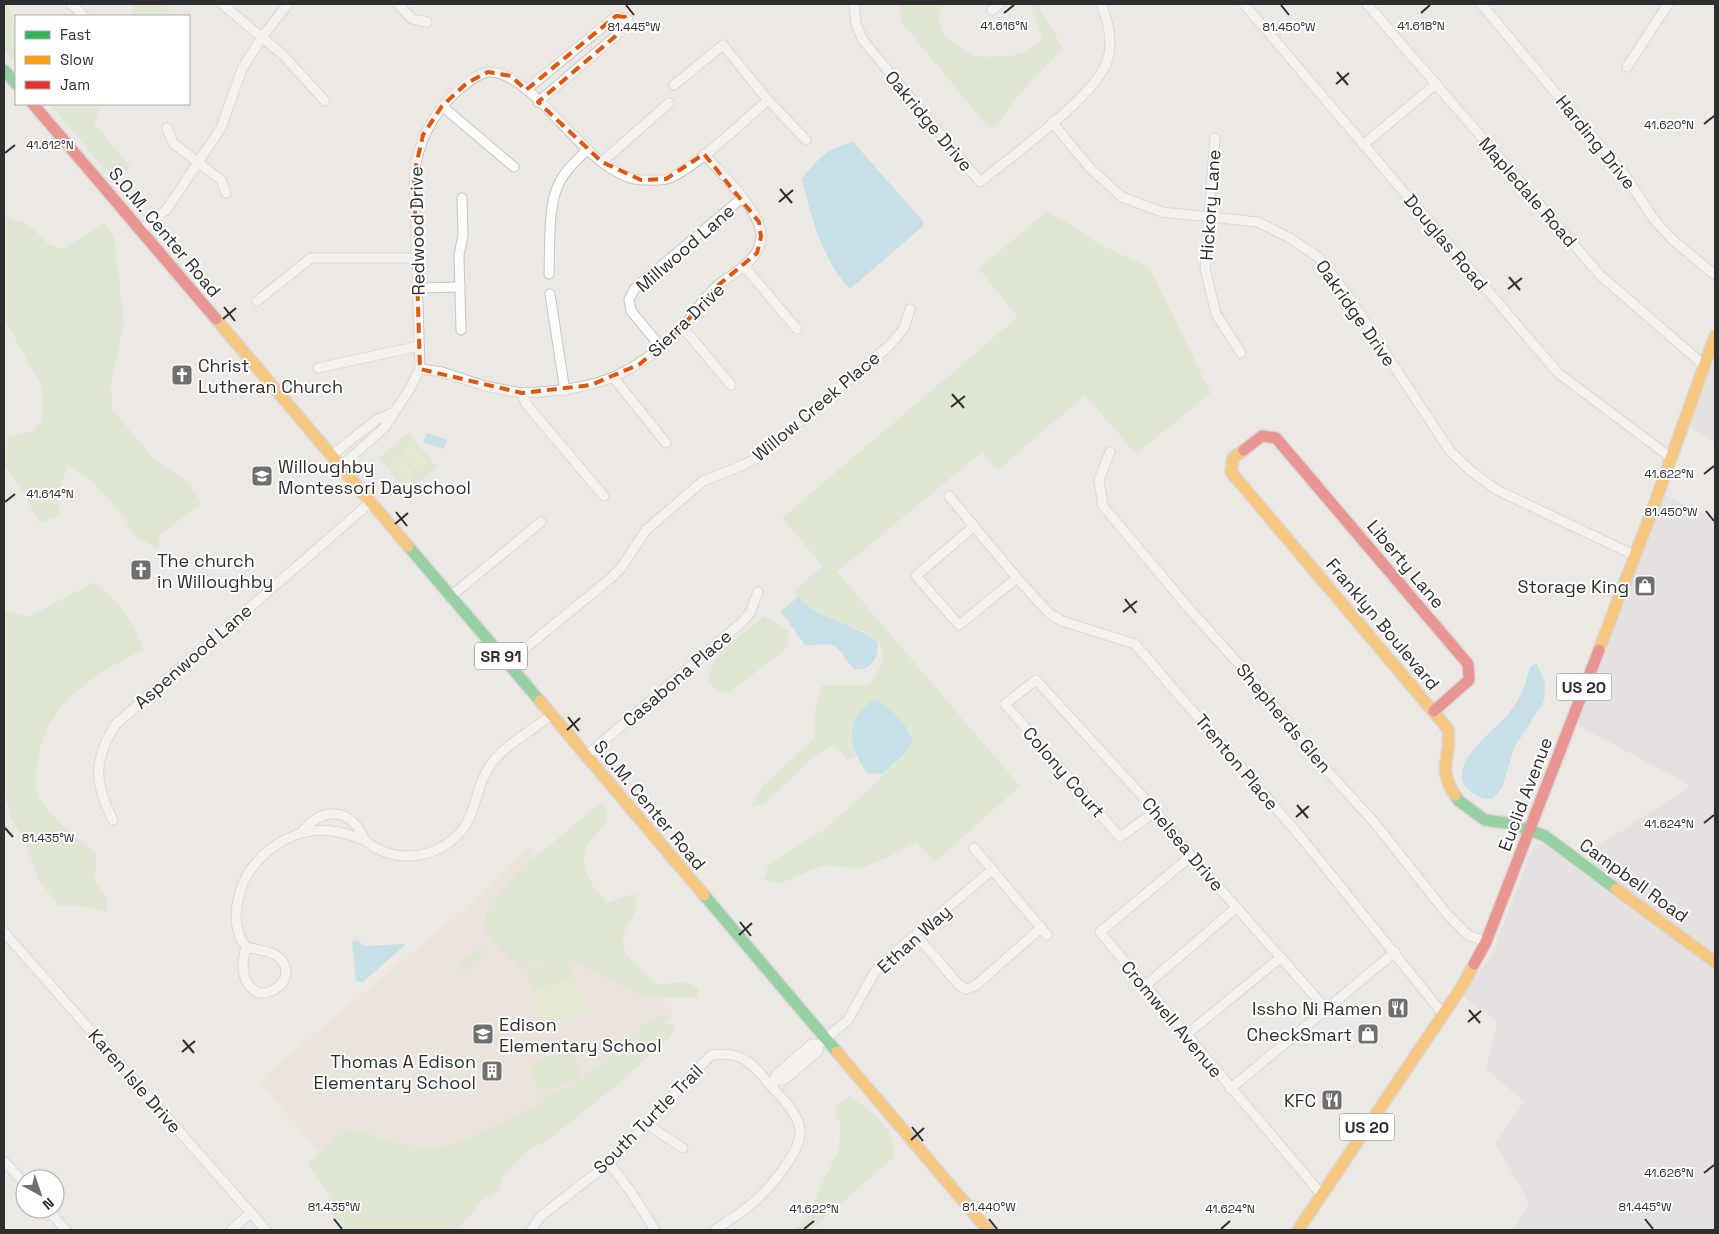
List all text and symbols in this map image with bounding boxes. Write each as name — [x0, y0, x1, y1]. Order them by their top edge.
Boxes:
legend — [15, 15, 190, 105]
text: 41.616°N — [980, 18, 1028, 34]
text: 41.618°N — [1397, 18, 1445, 34]
text: 81.445°W — [608, 19, 661, 35]
text: 81.450°W — [1263, 19, 1316, 35]
text: Fast — [60, 25, 91, 44]
text: Slow — [60, 50, 94, 69]
street label: Oakridge Drive — [880, 66, 978, 176]
text: Jam — [60, 75, 90, 94]
street label: Harding Drive — [1551, 90, 1641, 194]
text: 41.620°N — [1644, 117, 1694, 133]
street label: Mapledale Road — [1474, 132, 1582, 252]
text: 41.612°N — [26, 137, 74, 153]
street label: Hickory Lane — [1195, 149, 1225, 261]
street label: S.O.M. Center Road — [104, 162, 226, 302]
street label: Redwood Drive — [404, 166, 430, 296]
street label: Douglas Road — [1399, 189, 1493, 295]
street label: Millwood Lane — [631, 199, 739, 297]
street label: Oakridge Drive — [1311, 255, 1401, 371]
street label: Sierra Drive — [643, 278, 729, 362]
street label: Willow Creek Place — [748, 346, 884, 466]
place label: Christ Lutheran Church — [198, 354, 343, 398]
church icon: Christ Lutheran Church — [170, 363, 194, 387]
place label: Willoughby Montessori Dayschool — [278, 455, 471, 499]
school or university icon: Willoughby Montessori Dayschool — [250, 464, 274, 488]
text: 41.622°N — [1644, 466, 1694, 482]
text: 41.614°N — [26, 486, 74, 502]
text: 81.450°W — [1645, 504, 1698, 520]
street label: Liberty Lane — [1362, 515, 1450, 613]
place label: The church in Willoughby — [157, 549, 273, 593]
street label: Franklyn Boulevard — [1321, 553, 1445, 695]
church icon: The church in Willoughby — [129, 558, 153, 582]
shop icon: Storage King — [1633, 574, 1657, 598]
place label: Storage King — [1517, 575, 1629, 598]
street label: Aspenwood Lane — [129, 599, 257, 713]
street label: Casabona Place — [618, 624, 736, 732]
road number: SR 91 — [475, 642, 527, 669]
street label: Shepherds Glen — [1231, 658, 1337, 778]
road number: US 20 — [1556, 674, 1612, 700]
street label: Trenton Place — [1190, 709, 1284, 815]
street label: Colony Court — [1018, 722, 1110, 822]
street label: Euclid Avenue — [1493, 734, 1557, 854]
street label: S.O.M. Center Road — [589, 735, 711, 875]
street label: Chelsea Drive — [1137, 792, 1229, 896]
text: 41.624°N — [1644, 816, 1694, 832]
text: 81.435°W — [22, 830, 75, 846]
street label: Campbell Road — [1575, 833, 1693, 927]
street label: Ethan Way — [872, 900, 956, 978]
street label: Cromwell Avenue — [1116, 956, 1228, 1082]
restaurant icon: Issho Ni Ramen — [1386, 996, 1410, 1020]
place label: Issho Ni Ramen — [1252, 997, 1382, 1020]
place label: Edison Elementary School — [499, 1013, 662, 1057]
school or university icon: Edison Elementary School — [471, 1022, 495, 1046]
shop icon: CheckSmart — [1356, 1022, 1380, 1046]
place label: CheckSmart — [1246, 1023, 1352, 1046]
street label: Karen Isle Drive — [83, 1024, 187, 1138]
place label: Thomas A Edison Elementary School — [313, 1050, 476, 1094]
building icon: Thomas A Edison Elementary School — [480, 1059, 504, 1083]
street label: South Turtle Trail — [588, 1059, 708, 1179]
restaurant icon: KFC — [1320, 1088, 1344, 1112]
place label: KFC — [1284, 1089, 1316, 1112]
road number: US 20 — [1340, 1114, 1394, 1140]
text: 41.626°N — [1644, 1165, 1694, 1181]
north arrow — [15, 1169, 65, 1219]
text: N — [39, 1194, 58, 1214]
text: 81.435°W — [308, 1199, 361, 1215]
text: 81.440°W — [962, 1199, 1016, 1215]
text: 81.445°W — [1619, 1199, 1672, 1215]
text: 41.622°N — [789, 1201, 839, 1217]
text: 41.624°N — [1205, 1201, 1255, 1217]

